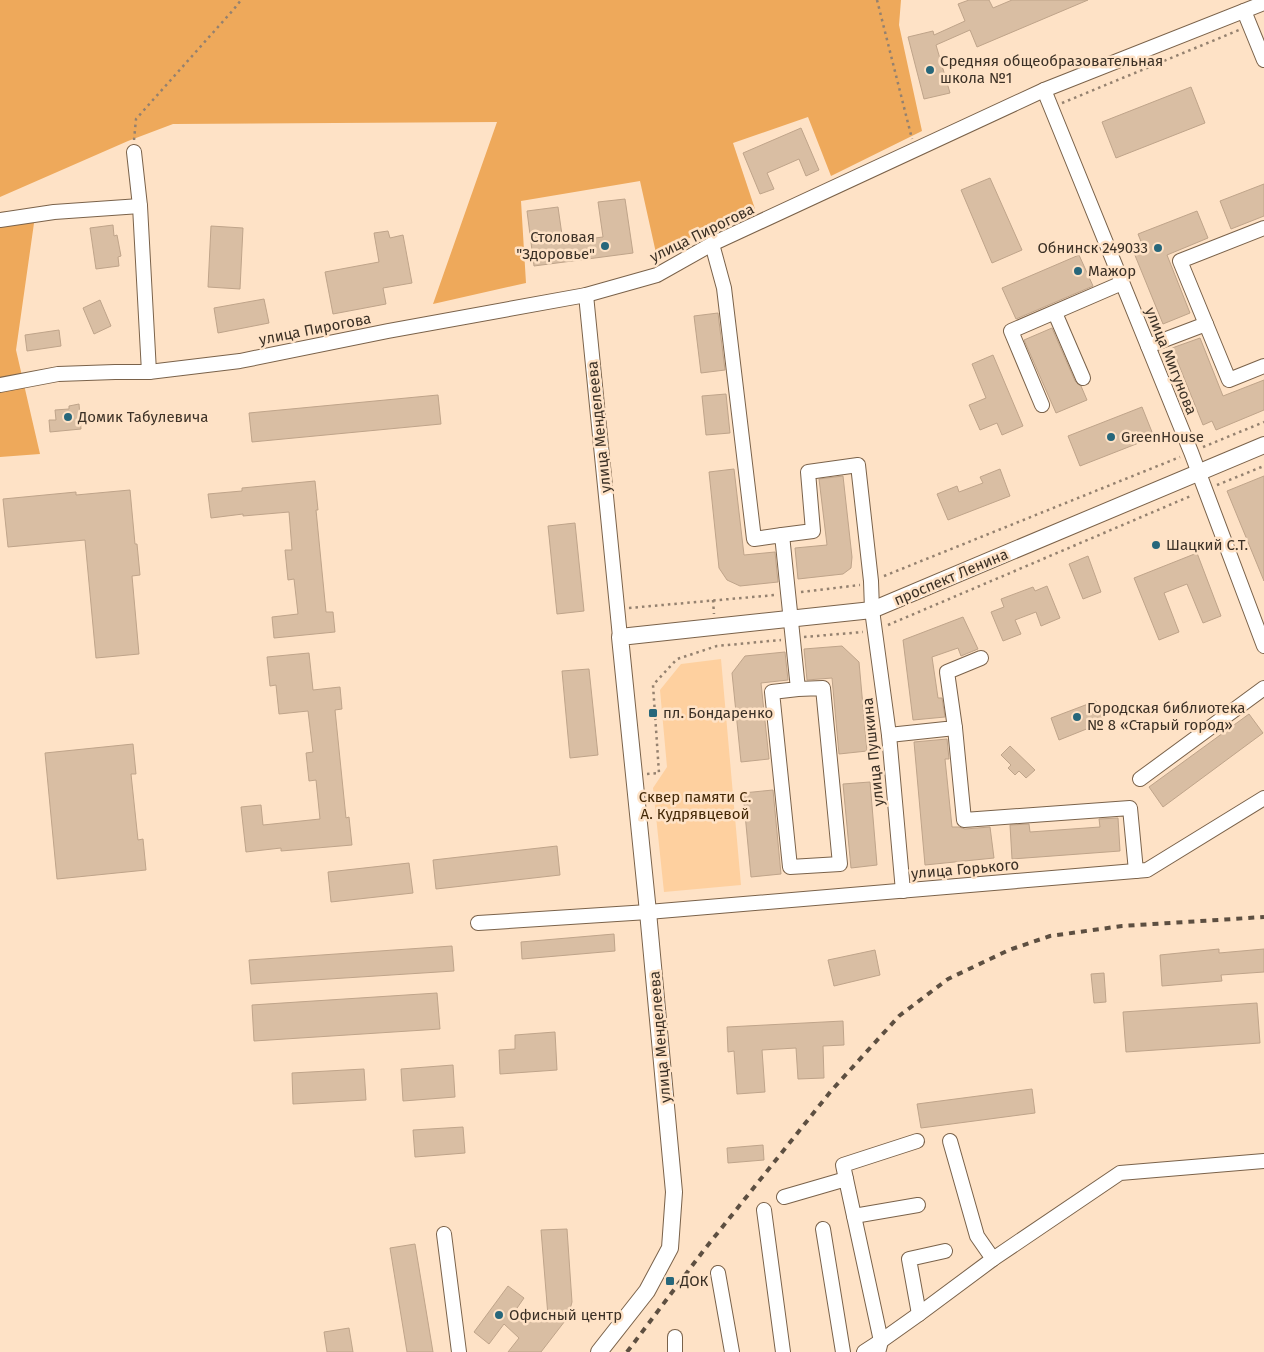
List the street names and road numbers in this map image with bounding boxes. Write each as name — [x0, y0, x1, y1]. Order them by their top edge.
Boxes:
street label: улица Пирогова — [647, 200, 757, 266]
street label: улица Мигунова — [1141, 305, 1201, 417]
street label: улица Пирогова — [257, 309, 373, 349]
street label: улица Менделеева — [583, 360, 615, 494]
street label: проспект Ленина — [891, 545, 1011, 609]
street label: улица Пушкина — [858, 697, 888, 807]
street label: улица Горького — [910, 855, 1020, 883]
street label: улица Менделеева — [645, 970, 675, 1104]

